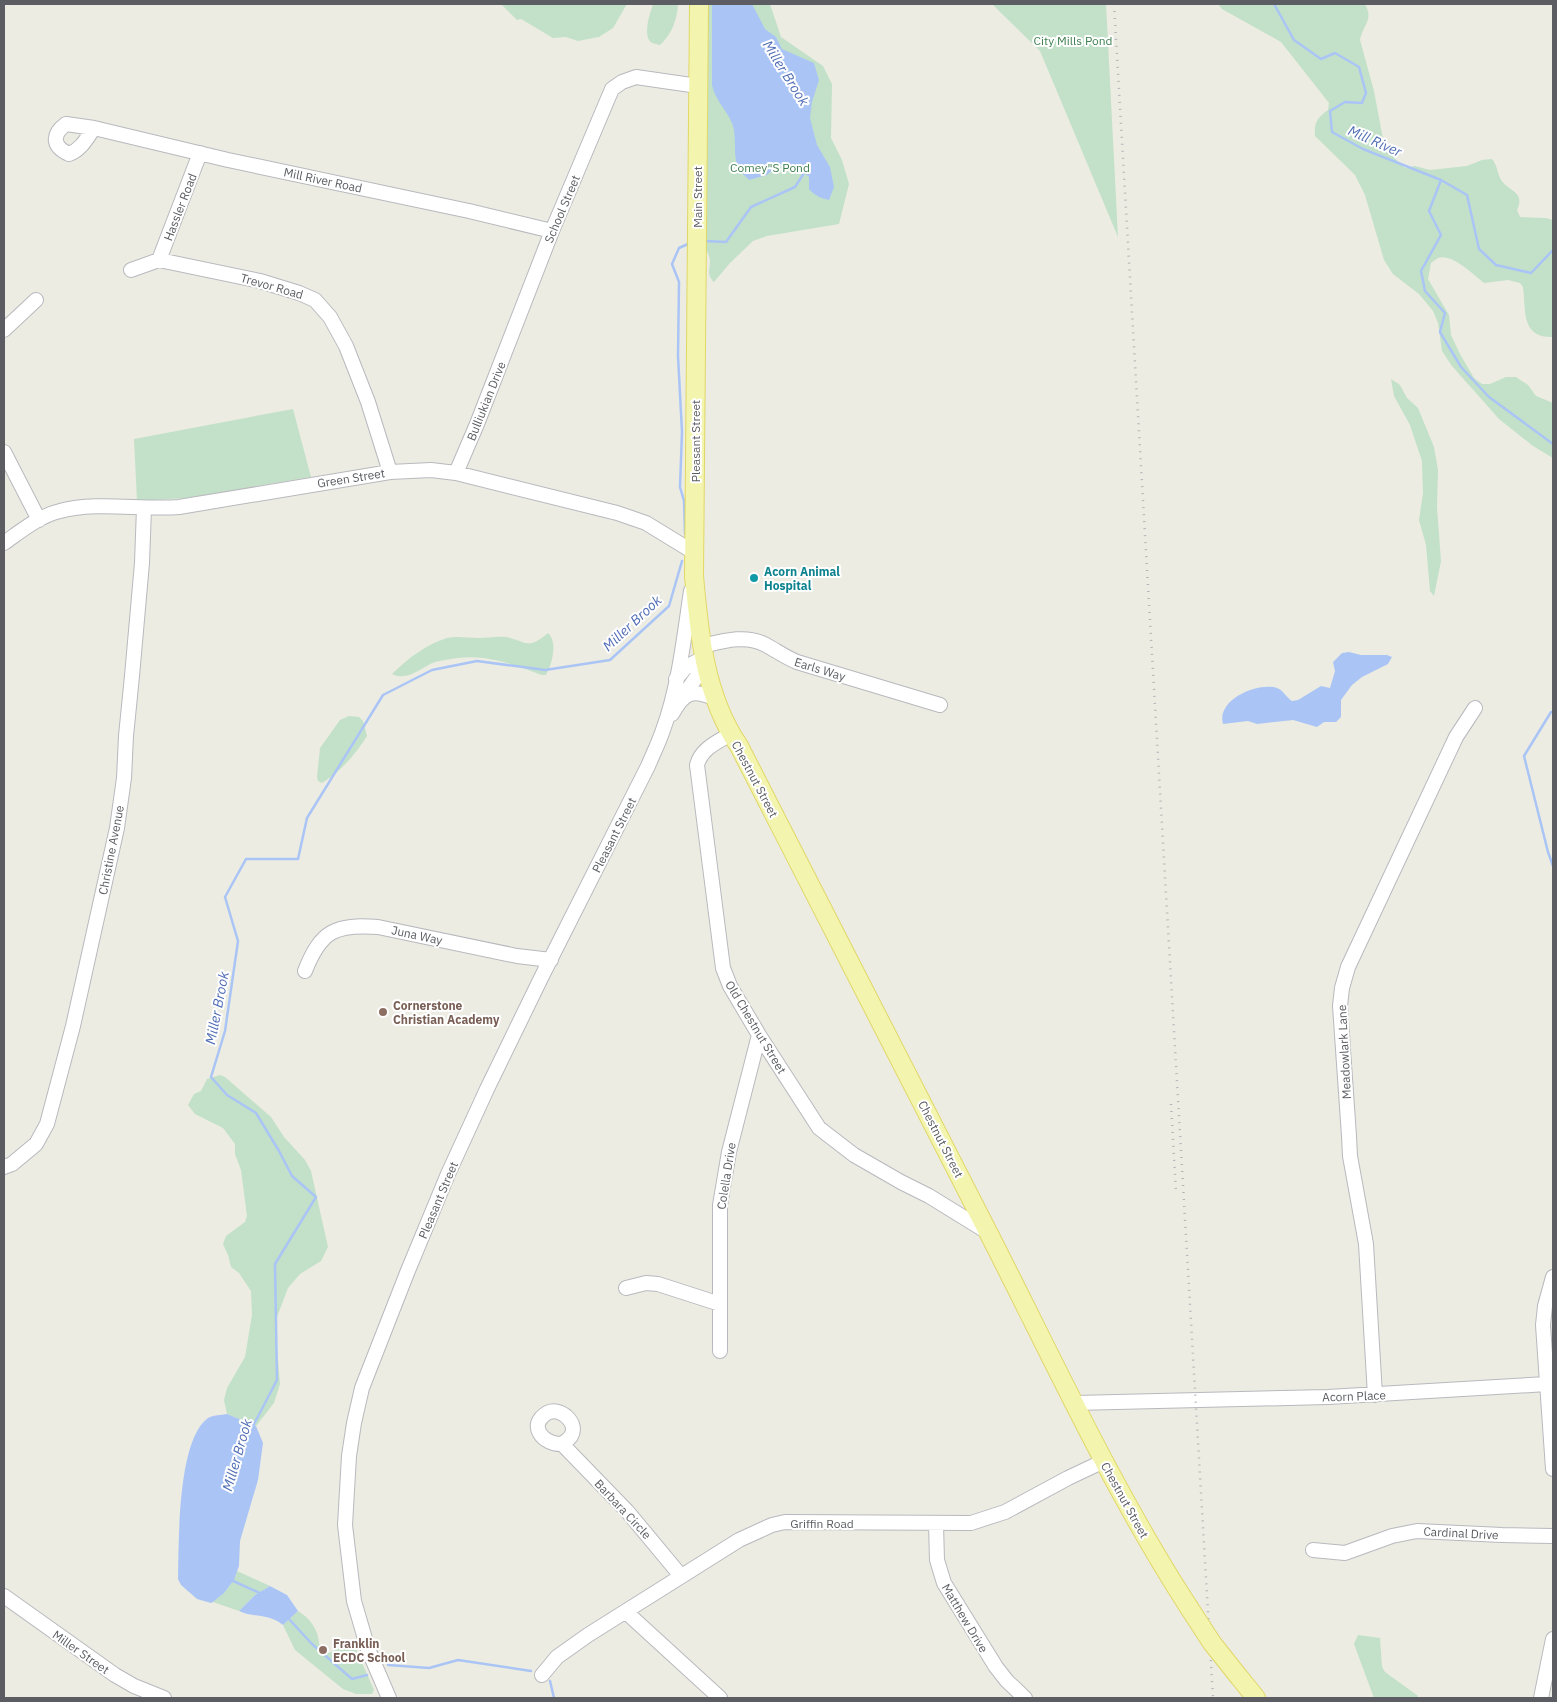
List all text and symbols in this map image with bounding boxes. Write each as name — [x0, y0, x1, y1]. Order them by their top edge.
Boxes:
park label: City Mills Pond — [1034, 33, 1112, 48]
water label: Miller Brook — [759, 37, 814, 110]
water label: Mill River — [1345, 121, 1405, 161]
park label: Comey"S Pond — [730, 160, 810, 175]
street label: Mill River Road — [282, 164, 364, 196]
street label: Main Street — [690, 166, 705, 228]
street label: Hassler Road — [160, 171, 200, 243]
street label: School Street — [541, 173, 583, 245]
street label: Trevor Road — [239, 270, 305, 302]
street label: Bulliukian Drive — [463, 359, 509, 443]
street label: Pleasant Street — [688, 400, 703, 482]
street label: Green Street — [316, 465, 386, 491]
place label: Acorn Animal Hospital — [764, 564, 840, 593]
marker: Acorn Animal Hospital — [748, 572, 760, 584]
water label: Miller Brook — [599, 591, 666, 655]
street label: Earls Way — [793, 654, 847, 684]
street label: Chestnut Street — [729, 738, 781, 820]
street label: Pleasant Street — [589, 795, 639, 875]
street label: Christine Avenue — [95, 804, 127, 896]
street label: Juna Way — [390, 922, 444, 948]
water label: Miller Brook — [201, 969, 233, 1046]
street label: Old Chestnut Street — [722, 978, 790, 1076]
place label: Cornerstone Christian Academy — [393, 998, 500, 1027]
street label: Meadowlark Lane — [1334, 1004, 1354, 1100]
marker: Cornerstone Christian Academy — [377, 1006, 389, 1018]
street label: Chestnut Street — [915, 1098, 967, 1180]
street label: Colella Drive — [713, 1141, 739, 1211]
street label: Pleasant Street — [415, 1159, 461, 1241]
street label: Acorn Place — [1322, 1387, 1387, 1405]
water label: Miller Brook — [218, 1416, 256, 1493]
street label: Chestnut Street — [1098, 1459, 1152, 1541]
street label: Barbara Circle — [591, 1476, 655, 1542]
street label: Griffin Road — [790, 1516, 854, 1531]
street label: Cardinal Drive — [1423, 1524, 1499, 1542]
street label: Matthew Drive — [939, 1581, 992, 1656]
street label: Miller Street — [50, 1627, 112, 1677]
place label: Franklin ECDC School — [333, 1636, 405, 1665]
marker: Franklin ECDC School — [317, 1644, 329, 1656]

